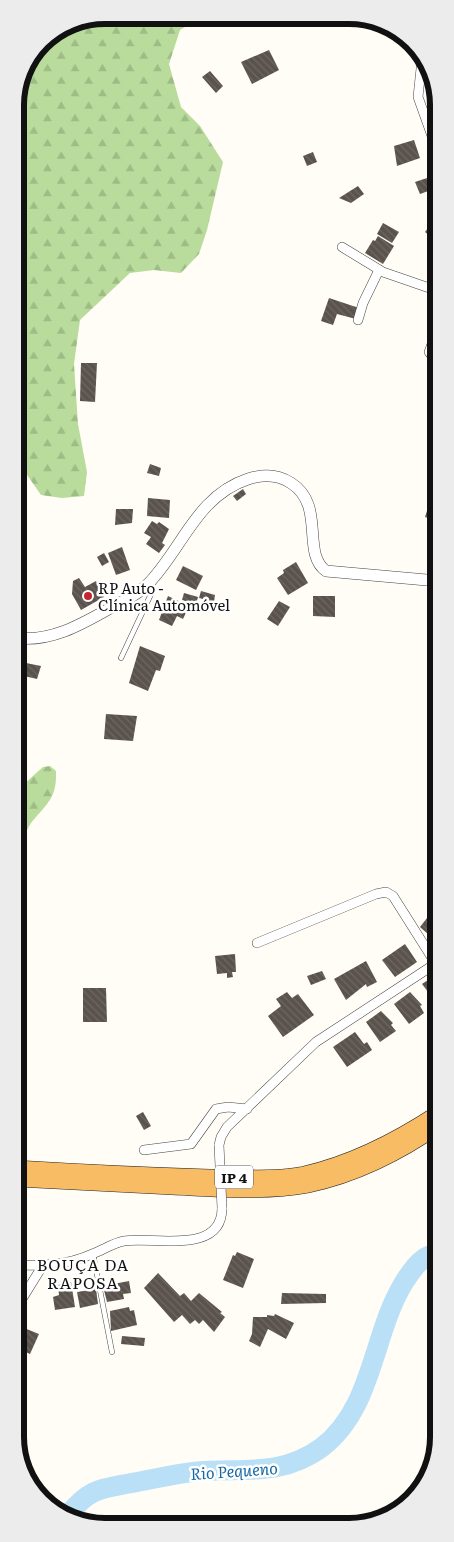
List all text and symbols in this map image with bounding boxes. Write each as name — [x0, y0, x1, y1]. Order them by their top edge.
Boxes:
place label: RP Auto - Clínica Automóvel — [98, 576, 230, 616]
marker: RP Auto - Clínica Automóvel — [82, 590, 94, 602]
road number: IP 4 — [215, 1166, 253, 1188]
district label: BOUÇA DA RAPOSA — [37, 1252, 129, 1294]
water label: Rio Pequeno — [190, 1455, 278, 1485]

